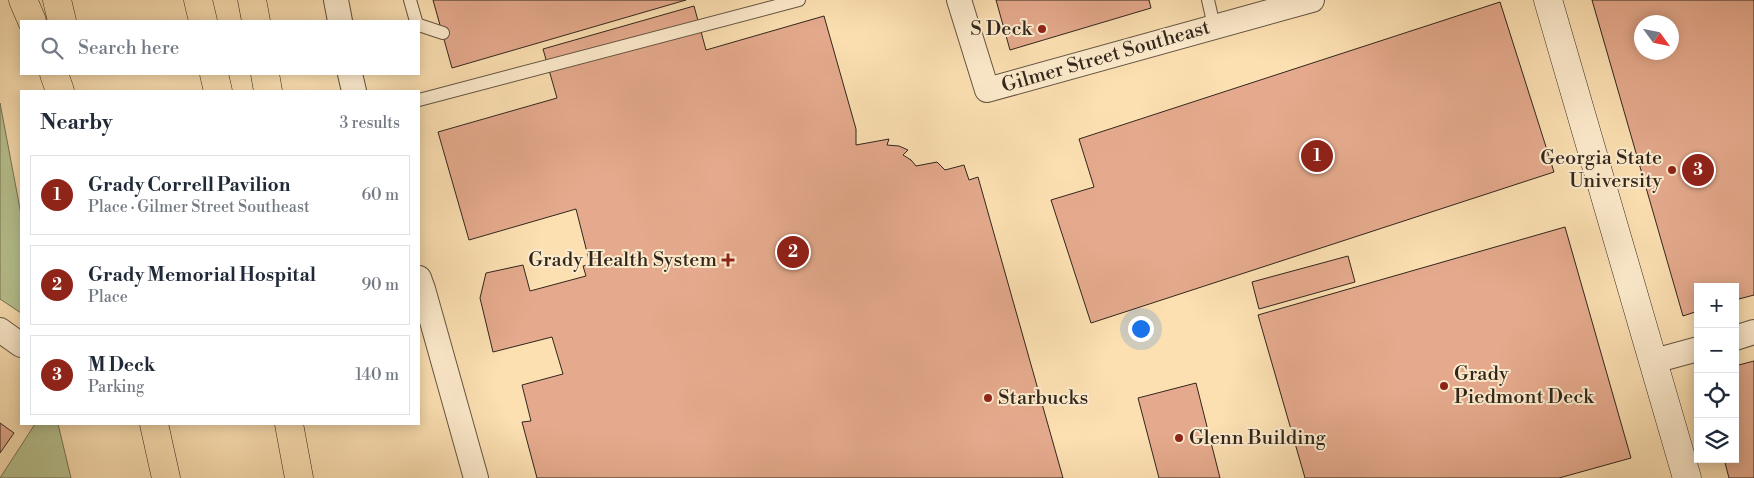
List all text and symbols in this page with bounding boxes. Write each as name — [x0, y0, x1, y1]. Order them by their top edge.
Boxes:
street label: Gilmer Street Southeast — [999, 15, 1213, 99]
north arrow — [1634, 15, 1679, 60]
place label: S Deck — [970, 17, 1034, 42]
search box — [20, 20, 420, 75]
marker: S Deck — [1036, 23, 1048, 35]
icon: search — [38, 34, 66, 62]
text: Search here — [78, 36, 179, 60]
text: Nearby — [40, 110, 113, 136]
text: 3 results — [339, 113, 400, 133]
pin: 1 — [1301, 137, 1333, 175]
place label: Georgia State University — [1540, 146, 1662, 194]
pin: 3 — [1682, 151, 1714, 189]
marker: Georgia State University — [1666, 164, 1678, 176]
text: Grady Correll Pavilion — [88, 173, 290, 197]
text: 1 — [53, 185, 61, 205]
text: 60 m — [361, 185, 399, 205]
text: Place · Gilmer Street Southeast — [88, 197, 310, 217]
pin: 2 — [777, 233, 809, 271]
place label: Grady Health System — [528, 248, 717, 273]
marker: Grady Health System — [721, 253, 735, 267]
text: Grady Memorial Hospital — [88, 263, 316, 287]
text: 2 — [52, 275, 62, 295]
text: 90 m — [361, 275, 399, 295]
map controls — [1694, 283, 1739, 463]
button: + — [1694, 283, 1739, 328]
text: Place — [88, 287, 128, 307]
your location — [1128, 316, 1154, 342]
button: − — [1694, 328, 1739, 373]
text: M Deck — [88, 353, 156, 377]
place label: Grady Piedmont Deck — [1454, 362, 1595, 410]
text: 3 — [52, 365, 62, 385]
text: 140 m — [355, 365, 399, 385]
button: locate — [1694, 373, 1739, 418]
text: Parking — [88, 377, 144, 397]
marker: Grady Piedmont Deck — [1438, 380, 1450, 392]
place label: Starbucks — [998, 386, 1088, 411]
marker: Starbucks — [982, 392, 994, 404]
button: layers — [1694, 418, 1739, 463]
place label: Glenn Building — [1189, 426, 1327, 451]
marker: Glenn Building — [1173, 432, 1185, 444]

